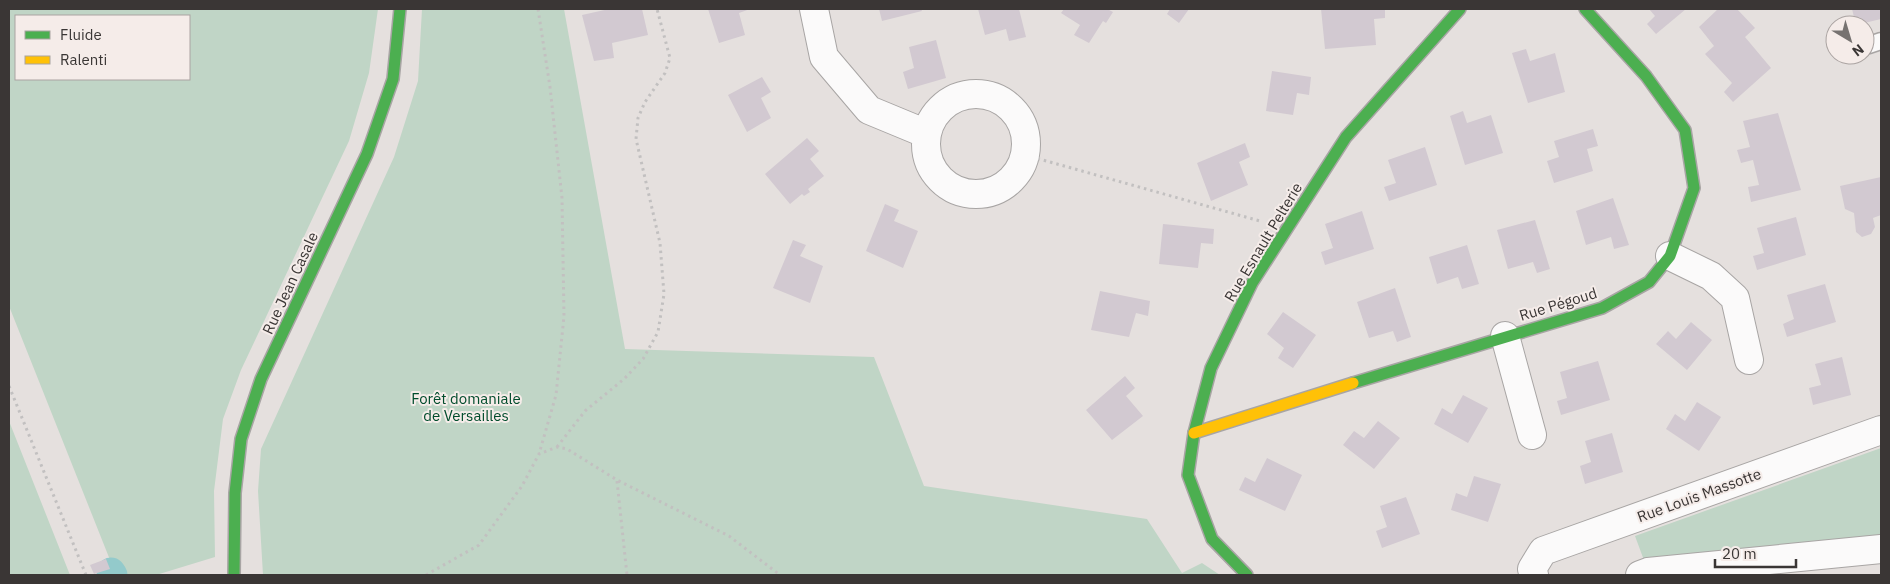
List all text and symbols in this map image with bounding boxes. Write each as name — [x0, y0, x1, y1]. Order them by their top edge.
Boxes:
legend — [15, 15, 190, 80]
north arrow — [1825, 15, 1875, 65]
text: Fluide — [60, 25, 102, 44]
text: N — [1848, 40, 1868, 60]
text: Ralenti — [60, 50, 107, 69]
street label: Rue Esnault Pelterie — [1220, 179, 1306, 305]
street label: Rue Jean Casale — [258, 229, 322, 337]
street label: Rue Pégoud — [1517, 283, 1599, 325]
park label: Forêt domaniale de Versailles — [411, 389, 521, 425]
street label: Rue Louis Massotte — [1634, 464, 1764, 526]
scale bar — [1715, 536, 1796, 568]
text: 20 m — [1722, 544, 1757, 563]

